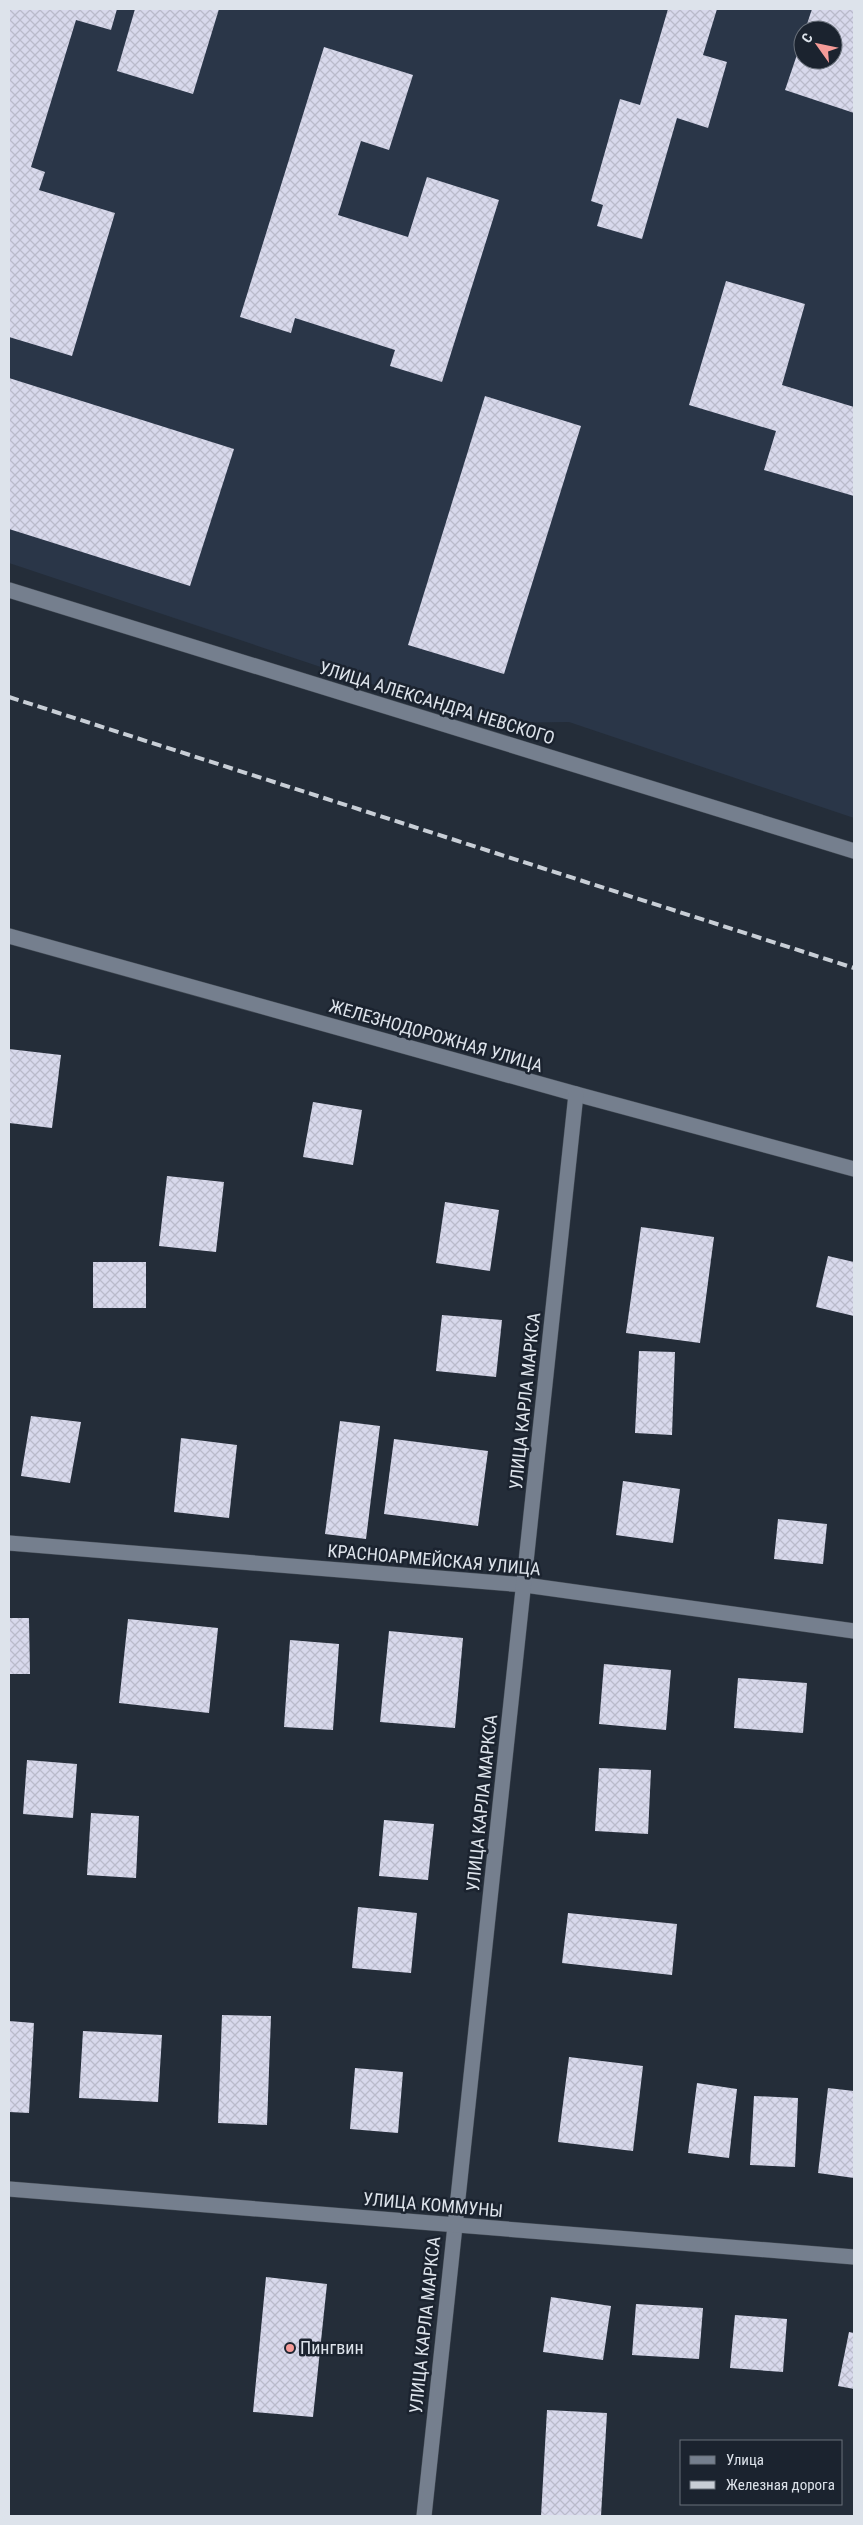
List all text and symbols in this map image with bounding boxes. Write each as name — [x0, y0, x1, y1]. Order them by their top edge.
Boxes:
north arrow — [793, 20, 843, 70]
text: С — [798, 30, 816, 46]
street label: УЛИЦА АЛЕКСАНДРА НЕВСКОГО — [317, 657, 557, 748]
street label: ЖЕЛЕЗНОДОРОЖНАЯ УЛИЦА — [327, 995, 546, 1076]
street label: УЛИЦА КАРЛА МАРКСА — [505, 1311, 544, 1491]
street label: КРАСНОАРМЕЙСКАЯ УЛИЦА — [327, 1540, 542, 1579]
street label: УЛИЦА КАРЛА МАРКСА — [462, 1713, 501, 1893]
street label: УЛИЦА КОММУНЫ — [362, 2188, 504, 2221]
street label: УЛИЦА КАРЛА МАРКСА — [405, 2235, 444, 2415]
place label: Пингвин — [300, 2337, 364, 2358]
marker: Пингвин — [284, 2342, 296, 2354]
legend — [680, 2440, 843, 2505]
text: Улица — [726, 2451, 764, 2469]
text: Железная дорога — [726, 2476, 835, 2494]

